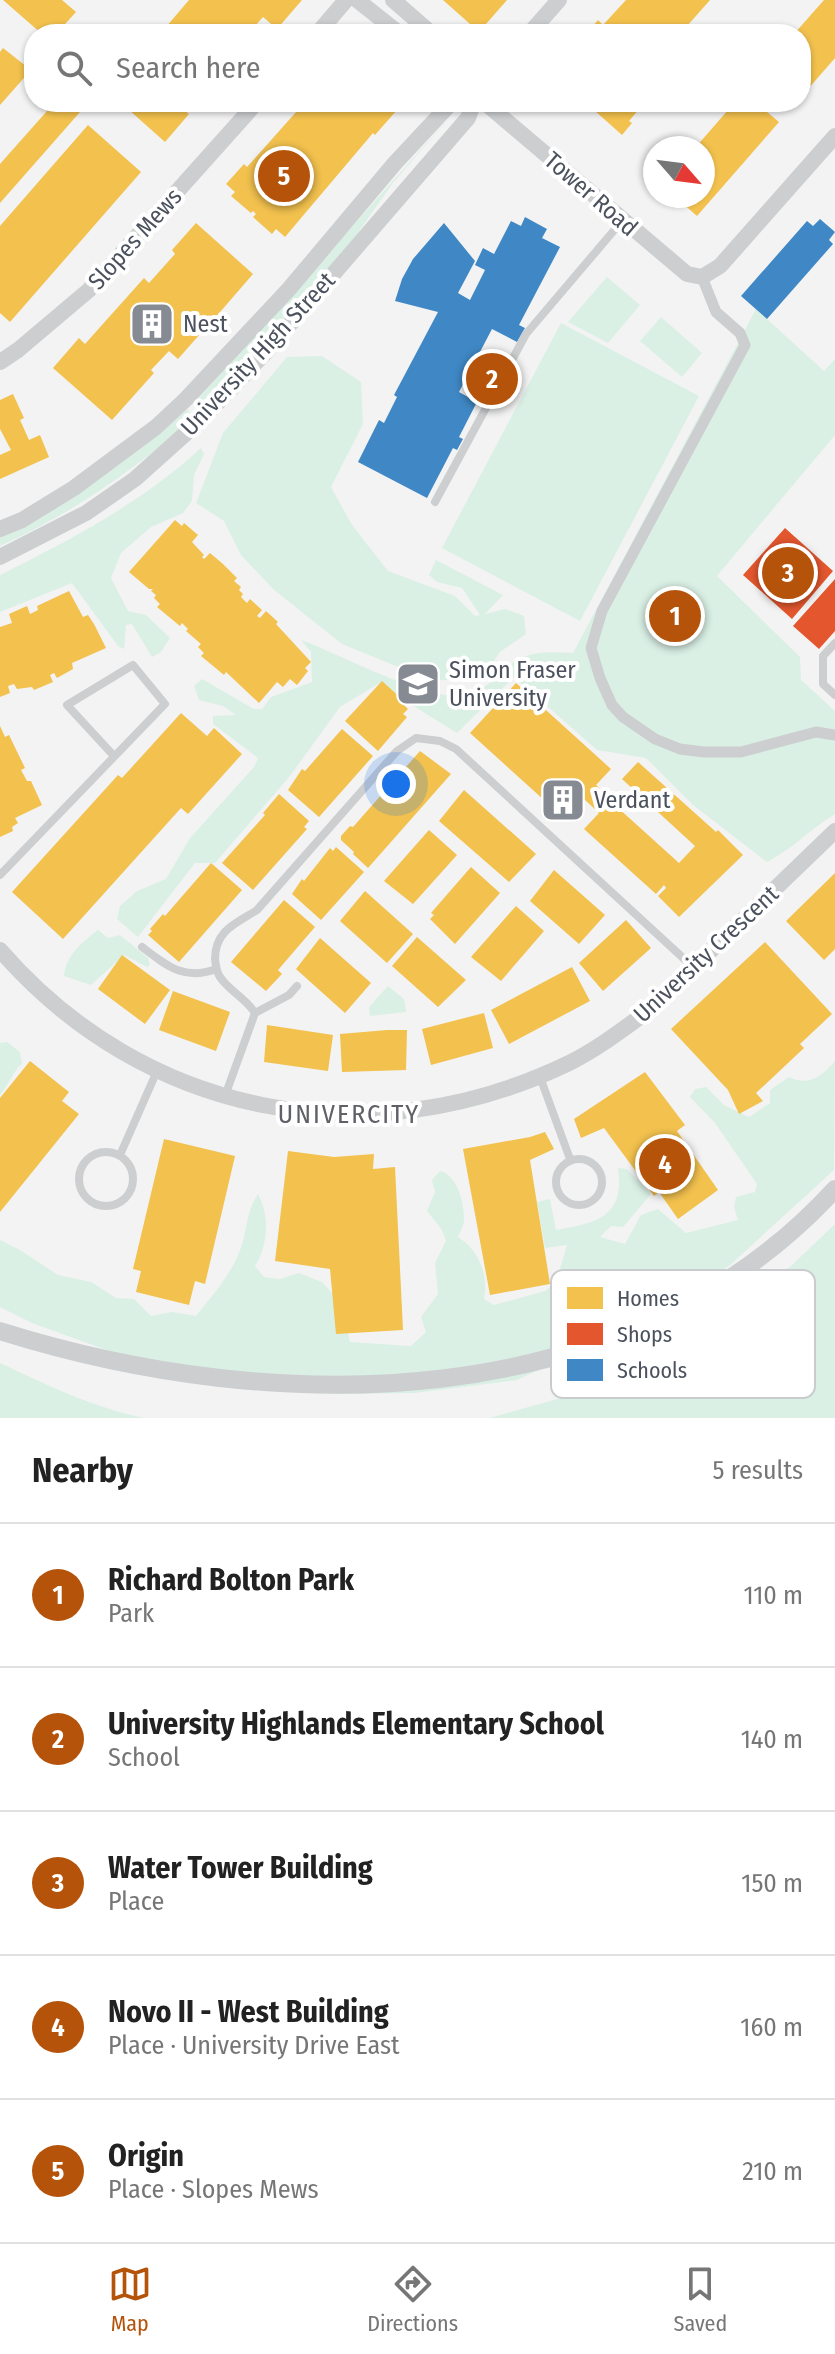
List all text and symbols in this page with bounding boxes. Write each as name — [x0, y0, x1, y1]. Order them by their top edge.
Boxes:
search box — [24, 24, 811, 112]
icon: search — [52, 46, 96, 90]
text: Search here — [116, 50, 261, 86]
north arrow — [643, 136, 715, 208]
pin: 5 — [258, 146, 310, 206]
street label: Tower Road — [539, 146, 643, 242]
street label: Slopes Mews — [82, 183, 188, 295]
street label: University High Street — [175, 266, 341, 441]
building icon: Nest — [128, 300, 176, 348]
place label: Nest — [183, 310, 228, 338]
pin: 2 — [466, 349, 518, 409]
pin: 3 — [762, 543, 814, 603]
pin: 1 — [649, 586, 701, 646]
place label: Simon Fraser University — [449, 656, 576, 712]
school or university icon: Simon Fraser University — [394, 660, 442, 708]
your location — [376, 764, 416, 804]
building icon: Verdant — [539, 776, 587, 824]
place label: Verdant — [594, 786, 670, 814]
street label: University Crescent — [628, 880, 784, 1028]
district label: UNIVERCITY — [278, 1099, 420, 1130]
pin: 4 — [639, 1134, 691, 1194]
legend — [551, 1270, 815, 1398]
text: Homes — [617, 1285, 679, 1312]
text: Shops — [617, 1321, 672, 1348]
text: Schools — [617, 1357, 687, 1384]
text: Nearby — [32, 1450, 133, 1491]
text: 5 results — [713, 1455, 803, 1486]
text: Richard Bolton Park — [108, 1562, 354, 1598]
text: 1 — [53, 1580, 64, 1611]
text: 110 m — [743, 1580, 803, 1611]
text: Park — [108, 1598, 154, 1629]
text: University Highlands Elementary School — [108, 1706, 604, 1742]
text: 2 — [52, 1724, 64, 1755]
text: 140 m — [741, 1724, 803, 1755]
text: School — [108, 1742, 180, 1773]
text: Water Tower Building — [108, 1850, 373, 1886]
text: 3 — [52, 1868, 64, 1899]
text: 150 m — [741, 1868, 803, 1899]
text: Place — [108, 1886, 164, 1917]
text: Novo II - West Building — [108, 1994, 389, 2030]
text: 4 — [51, 2012, 65, 2043]
text: 160 m — [740, 2012, 803, 2043]
text: Place · University Drive East — [108, 2030, 400, 2061]
text: Origin — [108, 2138, 184, 2174]
text: 5 — [52, 2156, 64, 2187]
text: 210 m — [742, 2156, 803, 2187]
text: Place · Slopes Mews — [108, 2174, 319, 2205]
tab: Map — [108, 2262, 152, 2337]
tab: Directions — [367, 2262, 458, 2337]
tab: Saved — [674, 2262, 727, 2337]

